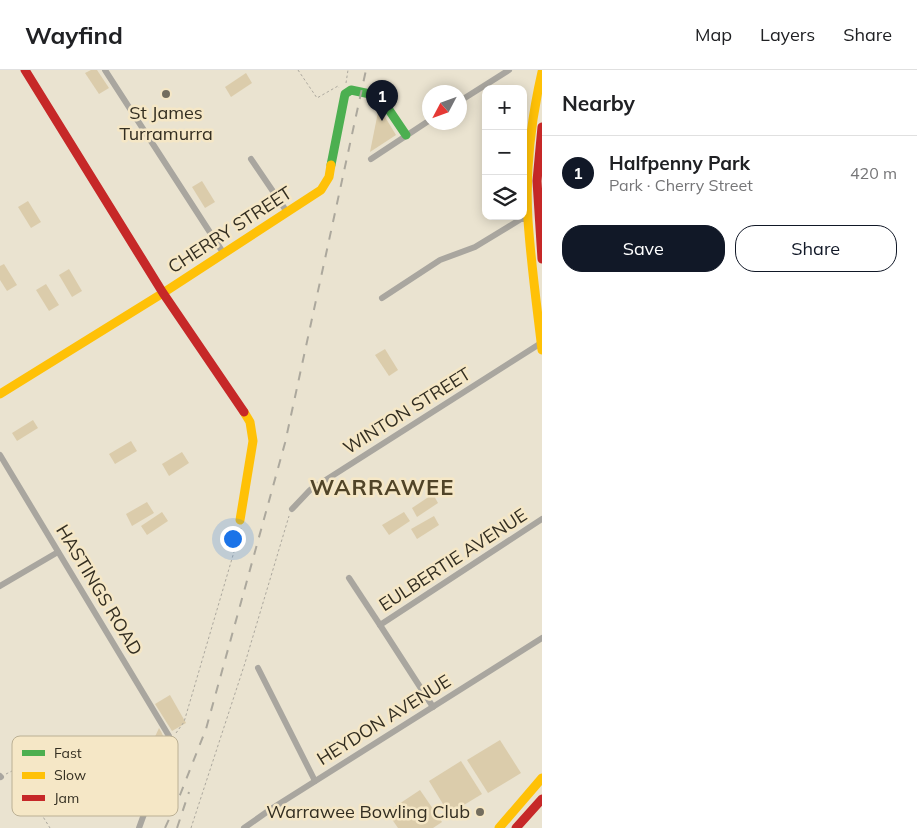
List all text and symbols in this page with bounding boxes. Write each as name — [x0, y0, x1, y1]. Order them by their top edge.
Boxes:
text: Wayfind — [25, 20, 123, 50]
text: Map — [695, 23, 732, 46]
text: Layers — [760, 23, 815, 46]
text: Share — [843, 23, 892, 46]
pin: 1 — [366, 80, 398, 121]
north arrow — [422, 85, 467, 130]
map controls — [482, 85, 527, 220]
button: + — [482, 85, 527, 130]
marker: St James Turramurra — [160, 88, 172, 100]
text: Nearby — [562, 90, 635, 116]
place label: St James Turramurra — [119, 101, 213, 145]
button: − — [482, 130, 527, 175]
text: Halfpenny Park — [609, 151, 750, 175]
text: 1 — [573, 163, 583, 183]
text: 420 m — [850, 163, 897, 183]
button: layers — [482, 175, 527, 220]
text: Park · Cherry Street — [609, 175, 753, 195]
street label: CHERRY STREET — [163, 181, 296, 278]
button: Save — [562, 225, 725, 272]
button: Share — [735, 225, 897, 272]
street label: WINTON STREET — [339, 362, 475, 459]
district label: WARRAWEE — [310, 473, 454, 501]
street label: EULBERTIE AVENUE — [374, 503, 531, 616]
street label: HASTINGS ROAD — [51, 520, 148, 659]
your location — [220, 526, 246, 552]
street label: HEYDON AVENUE — [313, 669, 455, 770]
legend — [12, 736, 178, 816]
text: Fast — [54, 744, 82, 762]
text: Slow — [54, 766, 86, 784]
text: Jam — [54, 789, 79, 807]
place label: Warrawee Bowling Club — [266, 800, 470, 823]
marker: Warrawee Bowling Club — [474, 806, 486, 818]

